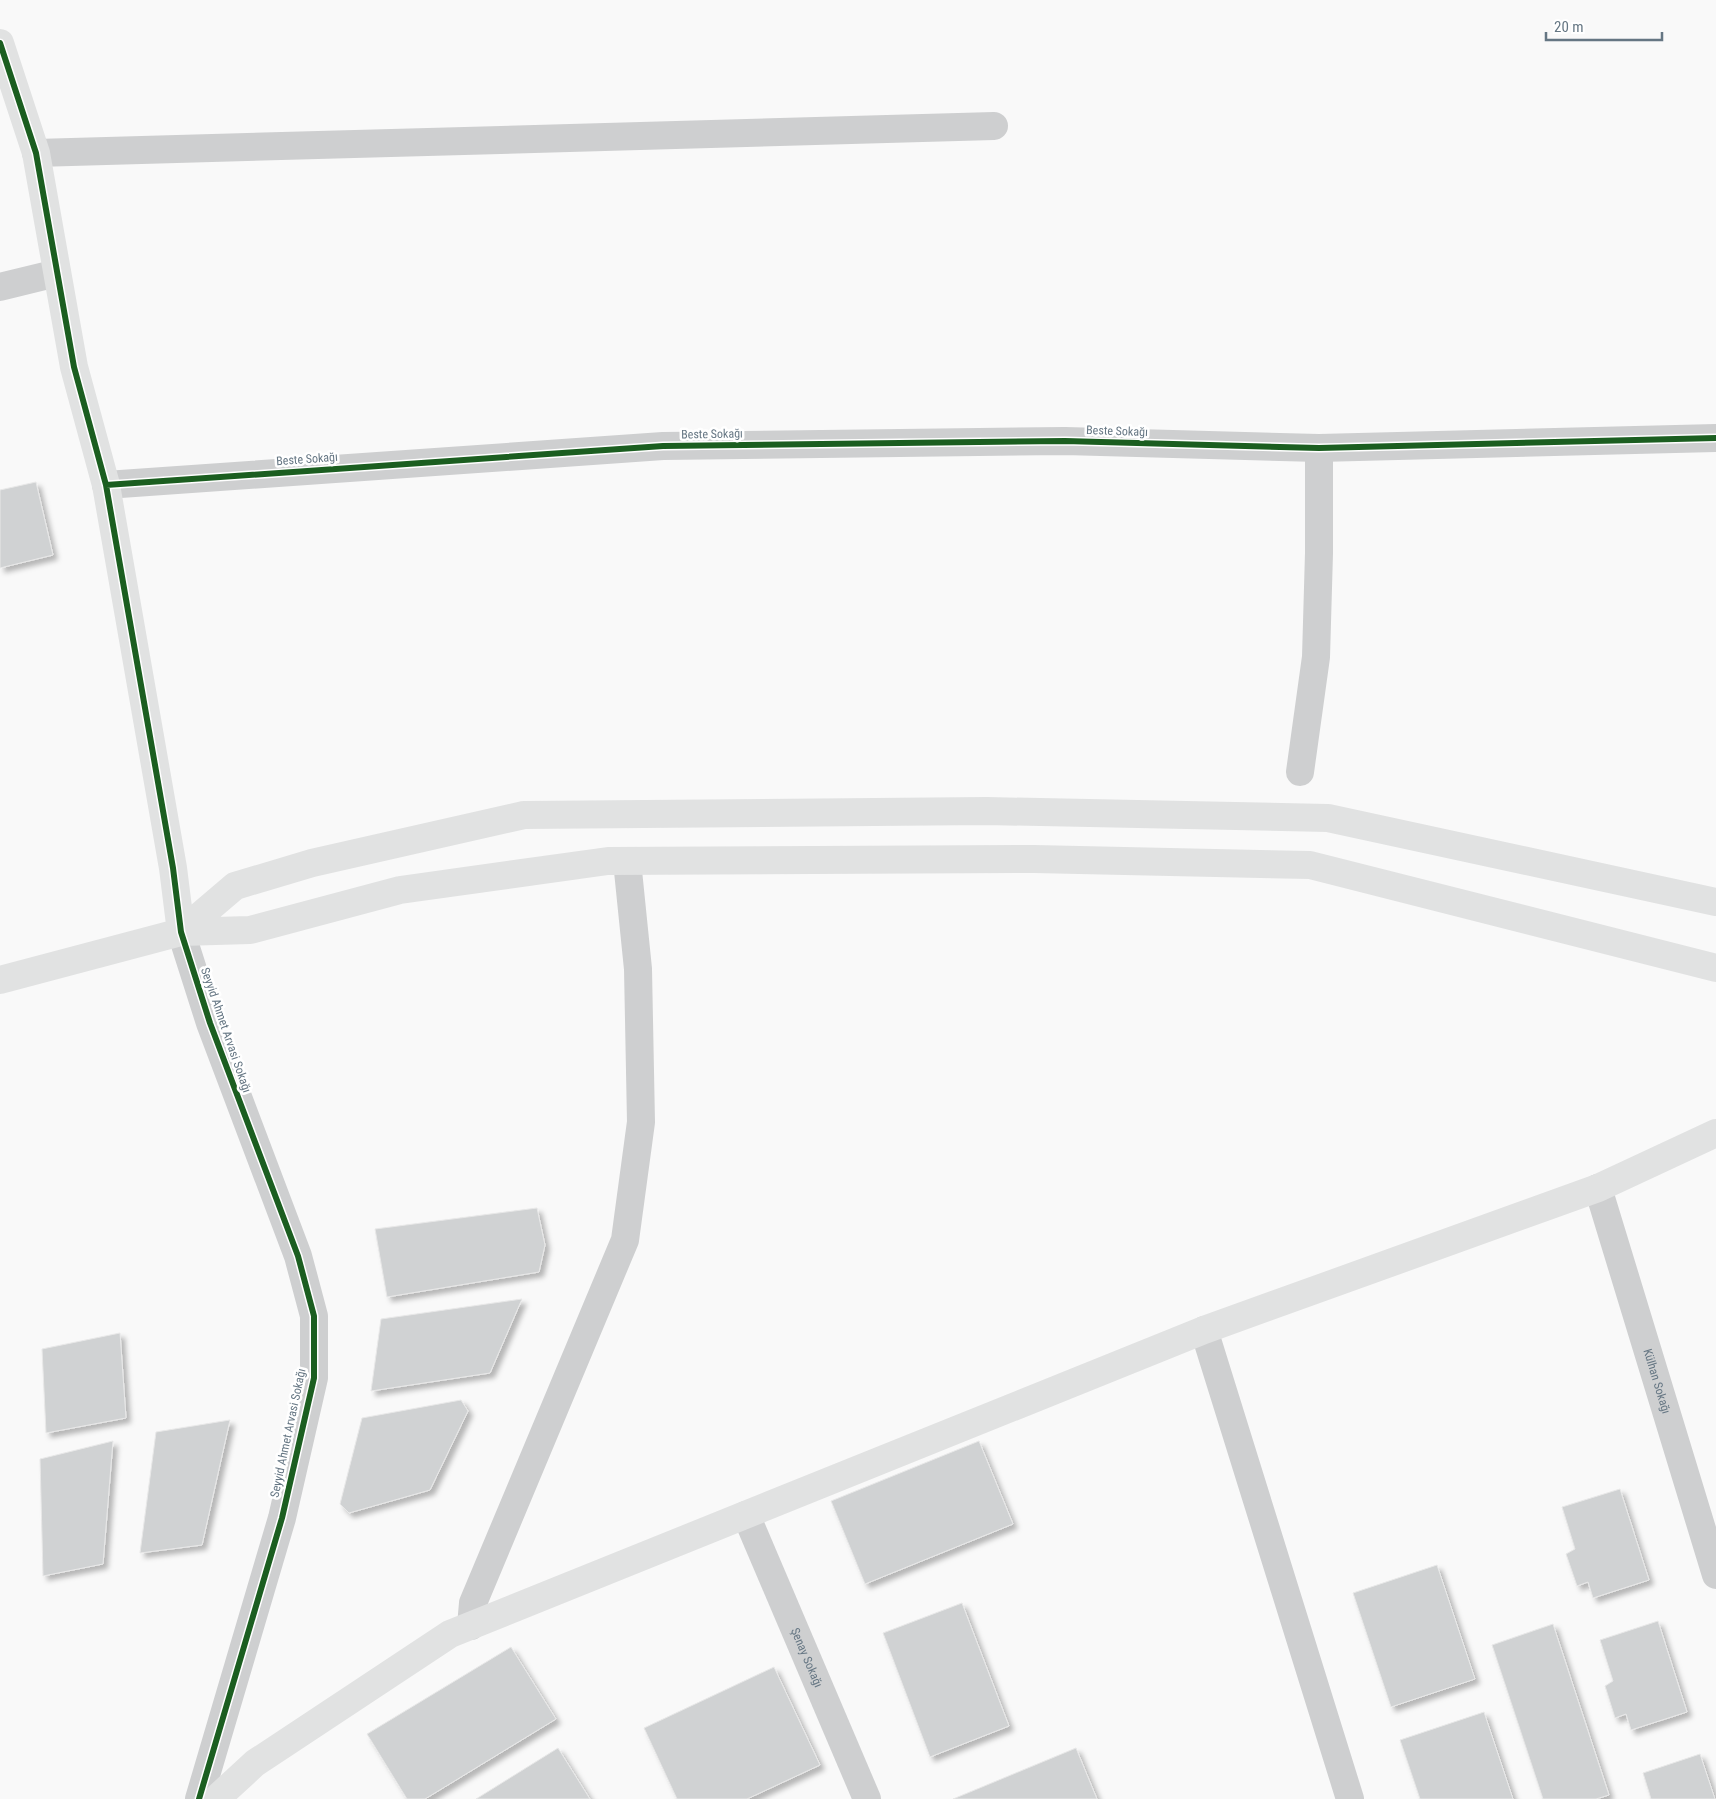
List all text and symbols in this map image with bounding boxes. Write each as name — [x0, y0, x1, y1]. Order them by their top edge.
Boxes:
scale bar — [1546, 10, 1662, 42]
text: 20 m — [1554, 18, 1584, 36]
street label: Beste Sokağı — [1086, 423, 1148, 439]
street label: Beste Sokağı — [681, 426, 743, 442]
street label: Beste Sokağı — [276, 450, 338, 468]
street label: Seyyid Ahmet Arvasi Sokağı — [198, 966, 254, 1094]
street label: Külhan Sokağı — [1640, 1347, 1673, 1415]
street label: Seyyid Ahmet Arvasi Sokağı — [267, 1367, 309, 1499]
street label: Şenay Sokağı — [788, 1626, 826, 1689]

